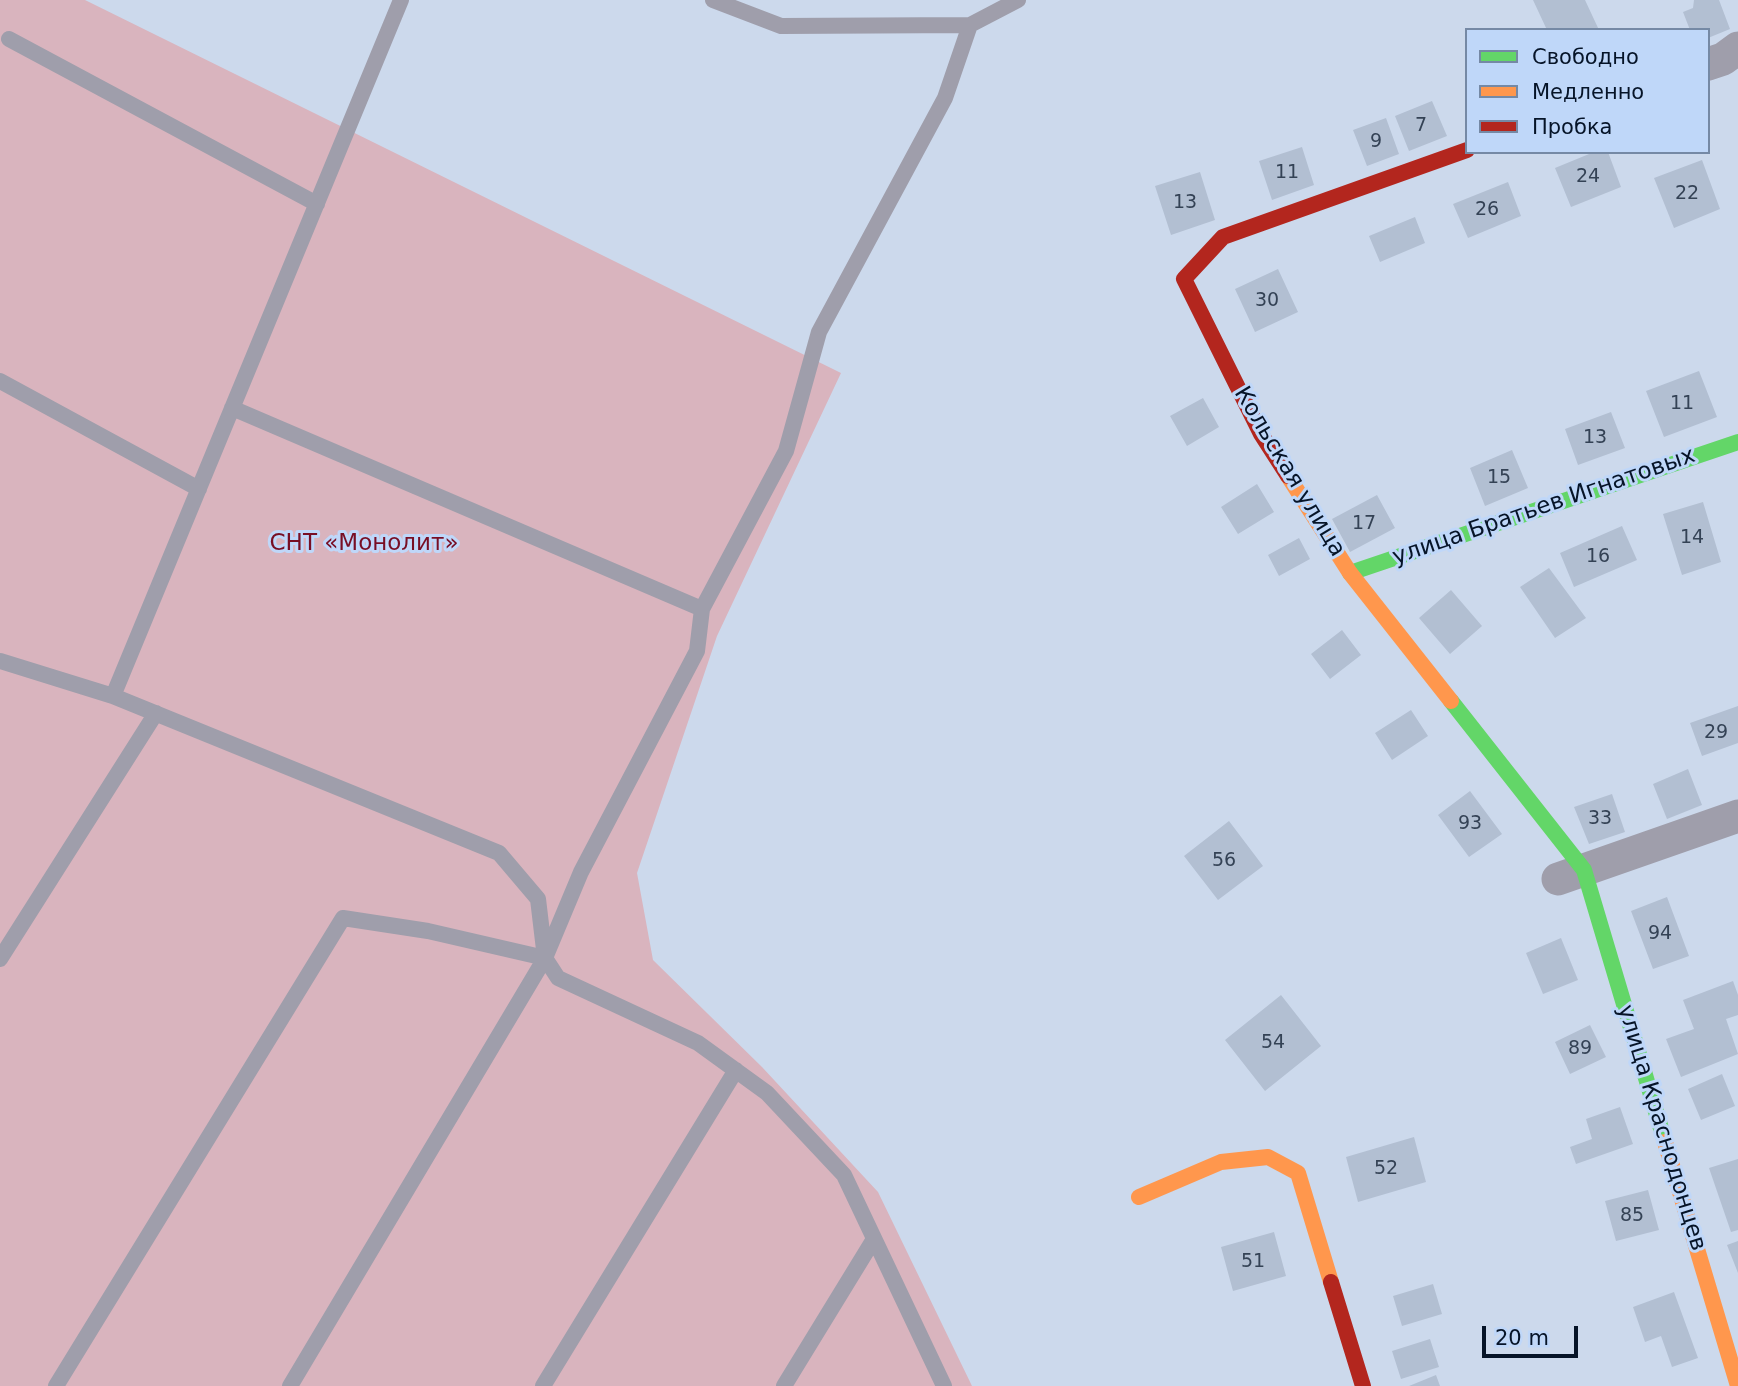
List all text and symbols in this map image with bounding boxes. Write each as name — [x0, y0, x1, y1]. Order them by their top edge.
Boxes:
legend — [1465, 28, 1710, 154]
text: Свободно — [1532, 45, 1639, 69]
text: Медленно — [1532, 80, 1644, 104]
house number: 7 — [1415, 115, 1427, 137]
text: Пробка — [1532, 115, 1612, 139]
house number: 9 — [1370, 131, 1382, 153]
house number: 11 — [1275, 162, 1299, 184]
house number: 24 — [1576, 166, 1600, 188]
house number: 22 — [1675, 183, 1699, 205]
house number: 13 — [1173, 192, 1197, 214]
house number: 26 — [1475, 199, 1499, 221]
house number: 30 — [1255, 290, 1279, 312]
street label: Кольская улица — [1227, 382, 1351, 562]
house number: 11 — [1670, 393, 1694, 415]
house number: 13 — [1583, 427, 1607, 449]
street label: улица Братьев Игнатовых — [1389, 442, 1699, 572]
house number: 15 — [1487, 467, 1511, 489]
house number: 17 — [1352, 513, 1376, 535]
house number: 14 — [1680, 527, 1704, 549]
park label: СНТ «Монолит» — [270, 530, 458, 558]
house number: 16 — [1586, 546, 1610, 568]
house number: 29 — [1704, 722, 1728, 744]
house number: 33 — [1588, 808, 1612, 830]
house number: 93 — [1458, 813, 1482, 835]
house number: 56 — [1212, 850, 1236, 872]
house number: 94 — [1648, 923, 1672, 945]
street label: улица Краснодонцев — [1610, 1002, 1712, 1254]
house number: 54 — [1261, 1032, 1285, 1054]
house number: 89 — [1568, 1038, 1592, 1060]
house number: 52 — [1374, 1158, 1398, 1180]
house number: 85 — [1620, 1205, 1644, 1227]
house number: 51 — [1241, 1251, 1265, 1273]
scale bar — [1486, 1312, 1582, 1356]
text: 20 m — [1495, 1326, 1549, 1350]

